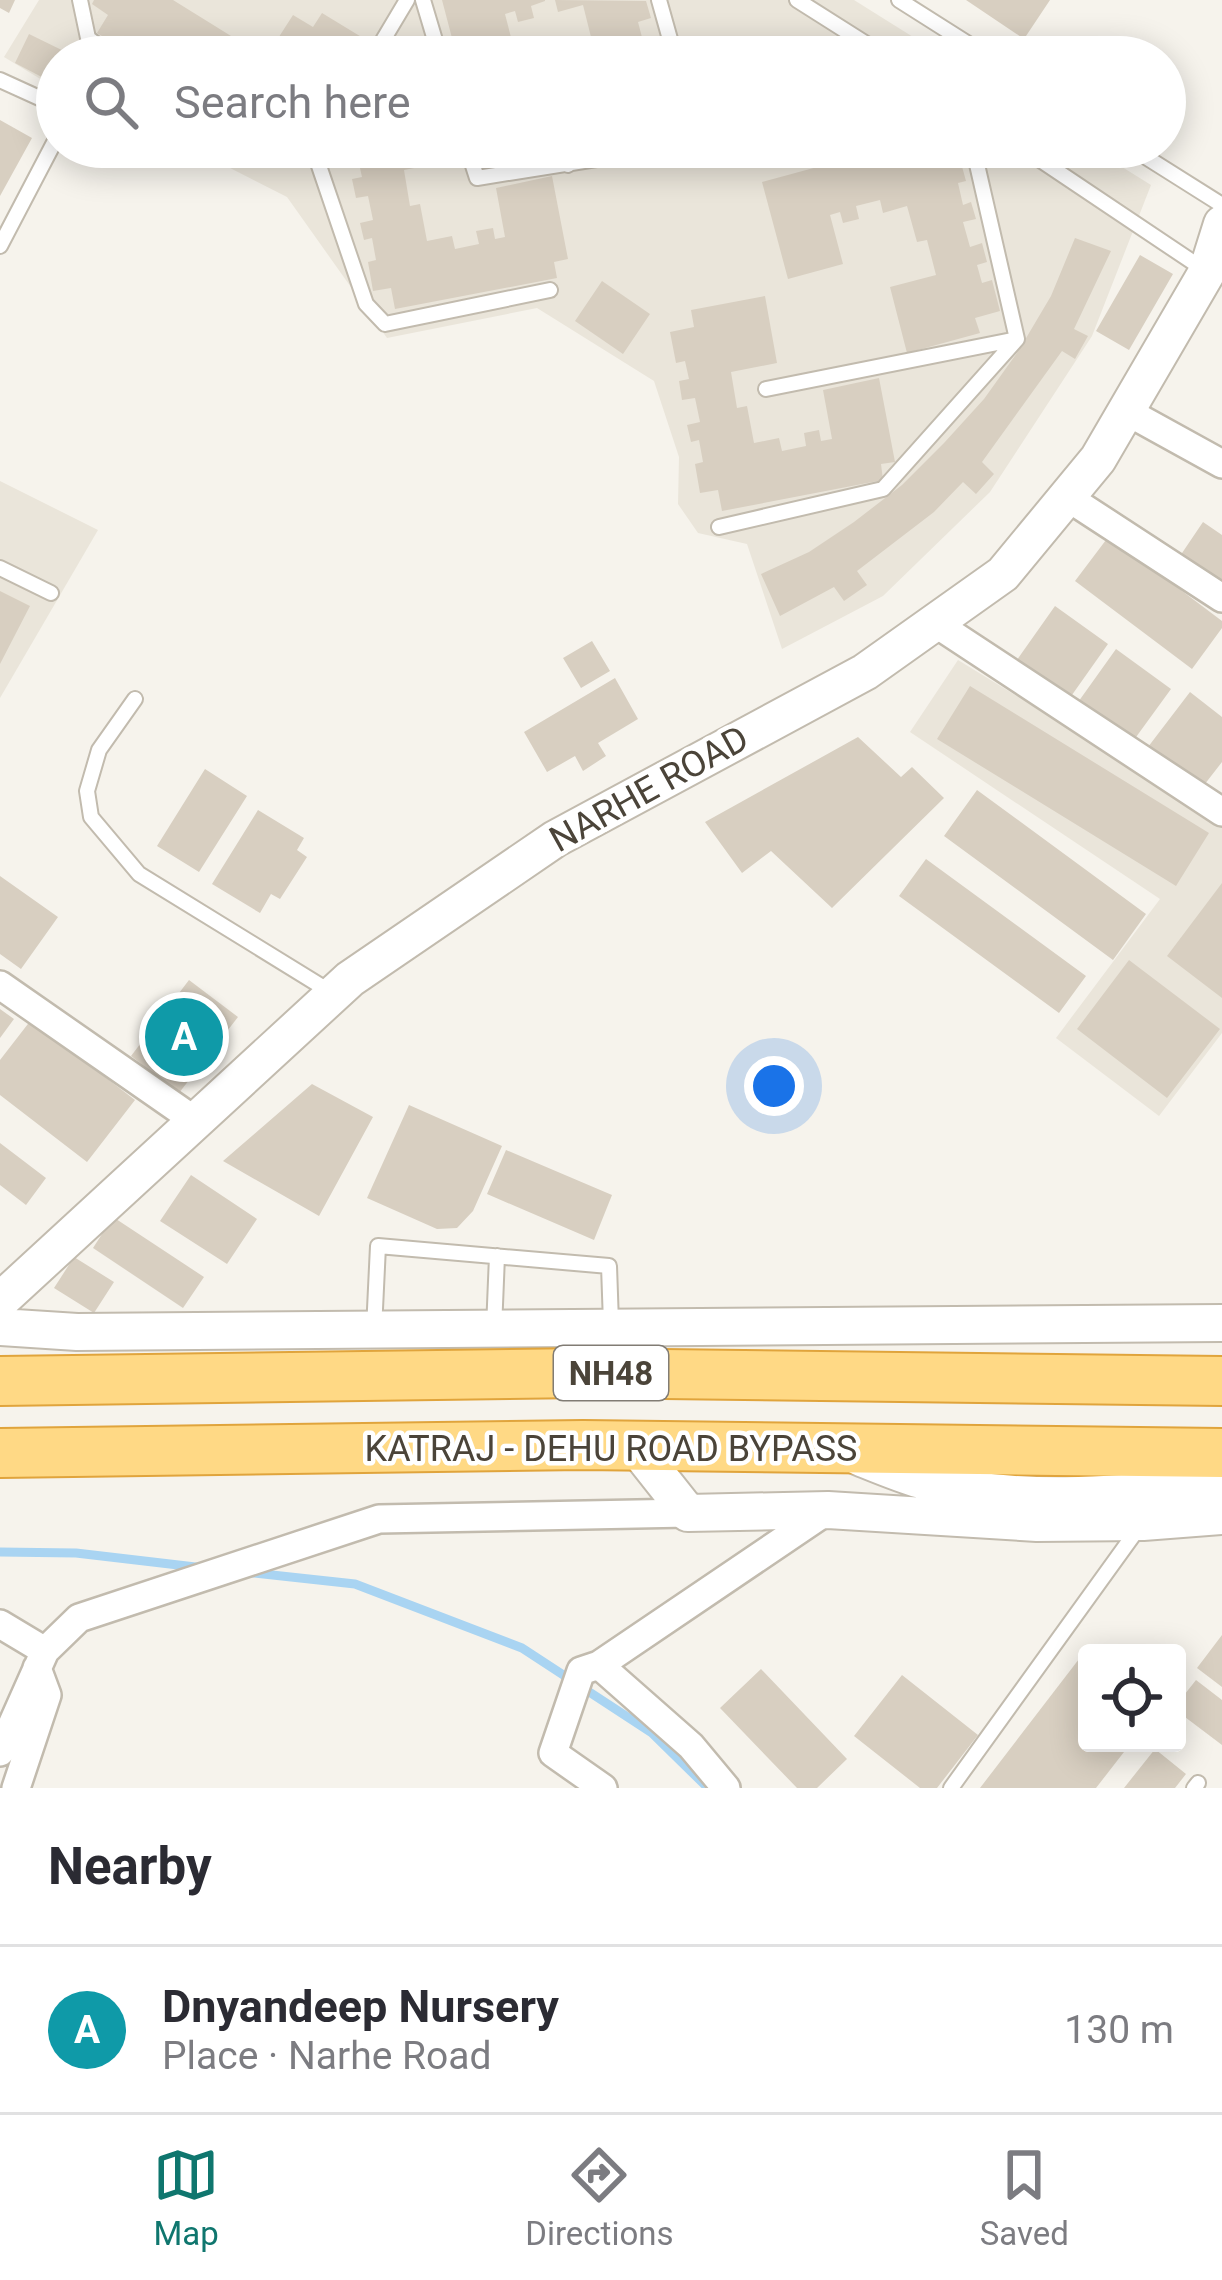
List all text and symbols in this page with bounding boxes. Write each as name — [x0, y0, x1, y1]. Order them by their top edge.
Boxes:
search box — [36, 36, 1186, 168]
icon: search — [78, 69, 144, 135]
text: Search here — [174, 76, 411, 129]
street label: NARHE ROAD — [542, 717, 756, 861]
pin: A — [145, 992, 223, 1082]
your location — [744, 1056, 804, 1116]
road number: NH48 — [554, 1346, 668, 1400]
street label: KATRAJ - DEHU ROAD BYPASS — [365, 1428, 857, 1470]
map controls — [1078, 1644, 1186, 1752]
button: locate — [1078, 1644, 1186, 1752]
text: Nearby — [48, 1837, 212, 1896]
text: Dnyandeep Nursery — [162, 1980, 559, 2033]
text: A — [74, 2007, 100, 2053]
text: 130 m — [1064, 2007, 1174, 2053]
text: Place · Narhe Road — [162, 2033, 492, 2079]
tab: Map — [153, 2142, 219, 2253]
tab: Directions — [525, 2142, 674, 2253]
tab: Saved — [980, 2142, 1069, 2253]

